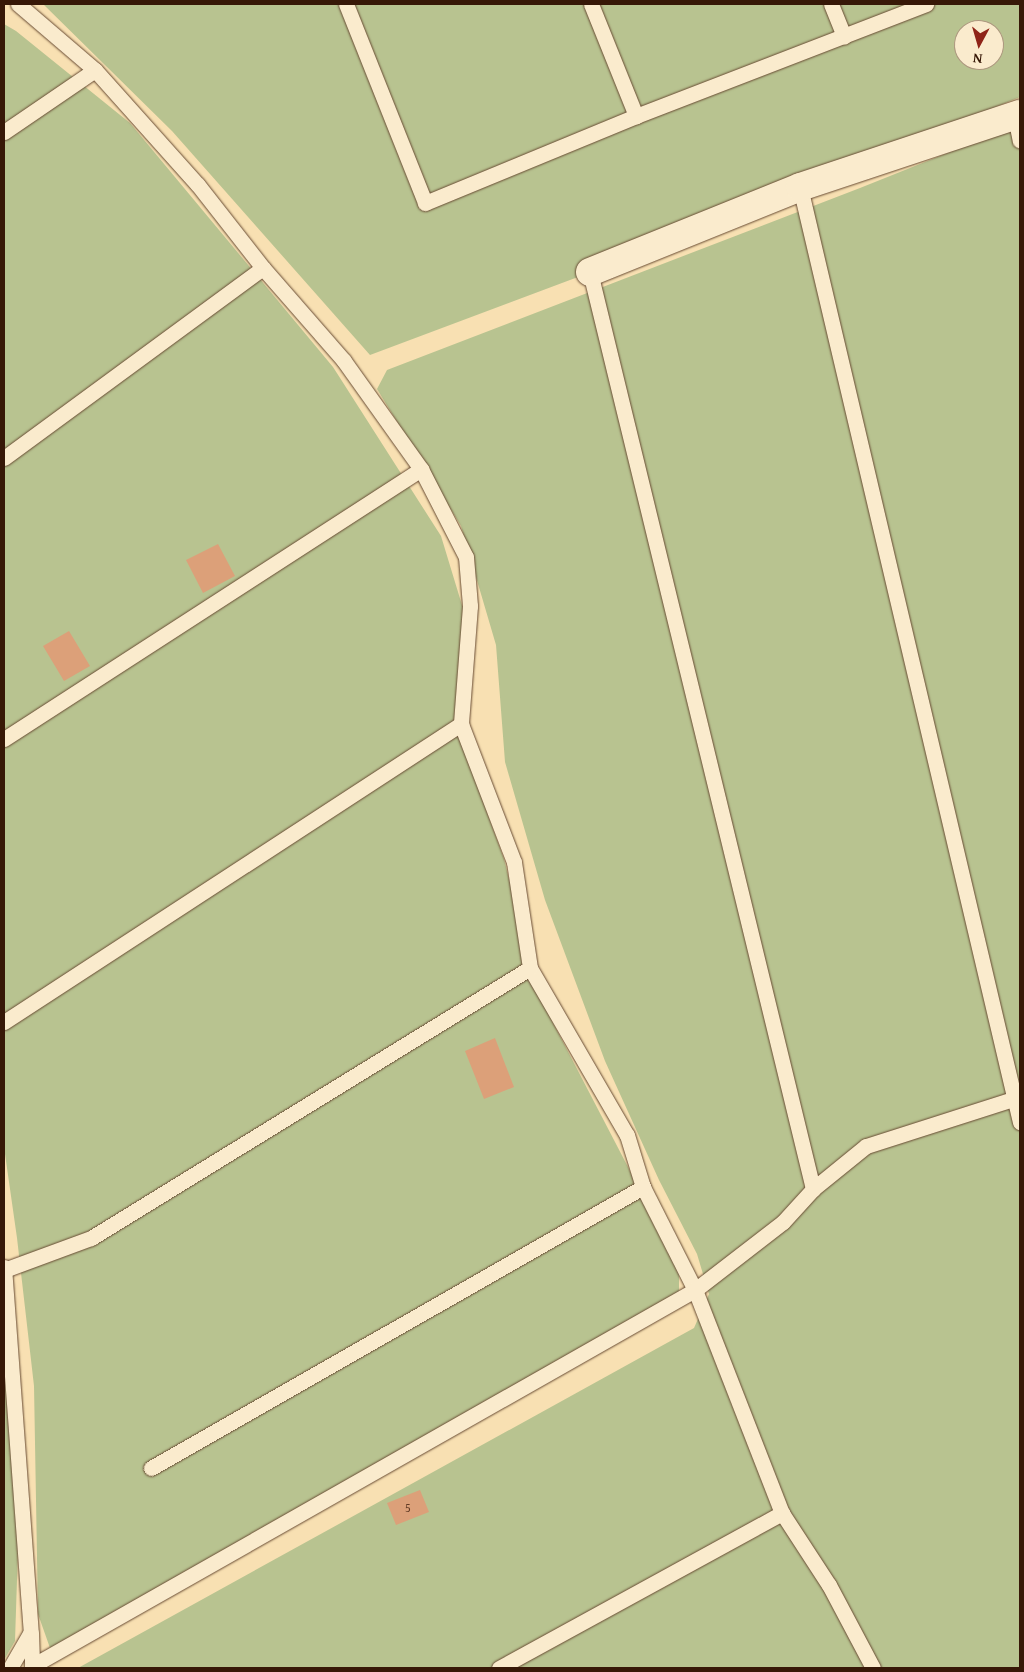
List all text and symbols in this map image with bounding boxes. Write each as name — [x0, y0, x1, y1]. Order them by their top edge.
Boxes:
north arrow — [954, 20, 1004, 70]
text: N — [972, 48, 983, 69]
house number: 5 — [405, 1501, 411, 1515]

